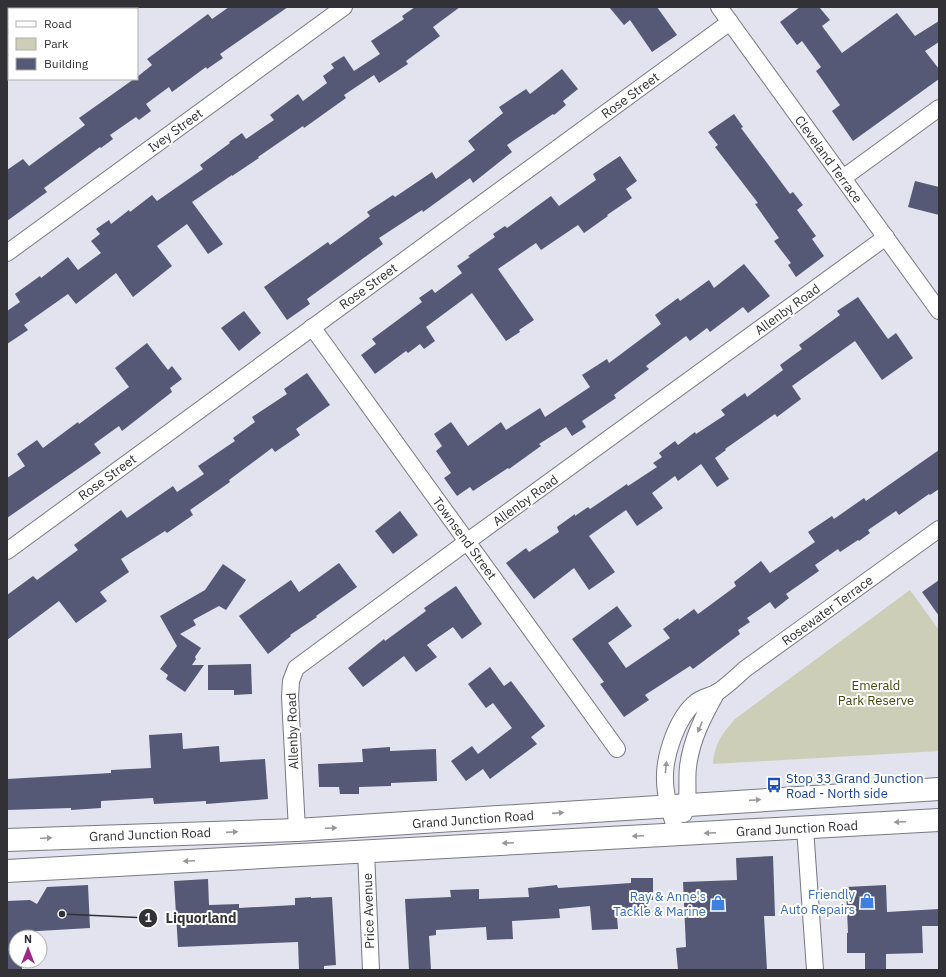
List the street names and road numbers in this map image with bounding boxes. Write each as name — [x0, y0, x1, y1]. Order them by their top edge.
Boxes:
street label: Rose Street — [598, 69, 663, 122]
street label: Ivey Street — [144, 105, 206, 156]
street label: Cleveland Terrace — [791, 112, 866, 206]
street label: Rose Street — [336, 260, 401, 313]
street label: Allenby Road — [751, 280, 823, 339]
street label: Rose Street — [75, 451, 140, 504]
street label: Allenby Road — [489, 471, 561, 530]
street label: Townsend Street — [429, 494, 500, 583]
street label: Rosewater Terrace — [778, 572, 876, 649]
street label: Allenby Road — [283, 692, 302, 770]
street label: Grand Junction Road — [412, 807, 535, 832]
street label: Grand Junction Road — [736, 817, 858, 840]
street label: Grand Junction Road — [89, 824, 211, 845]
street label: Price Avenue — [359, 873, 378, 949]

